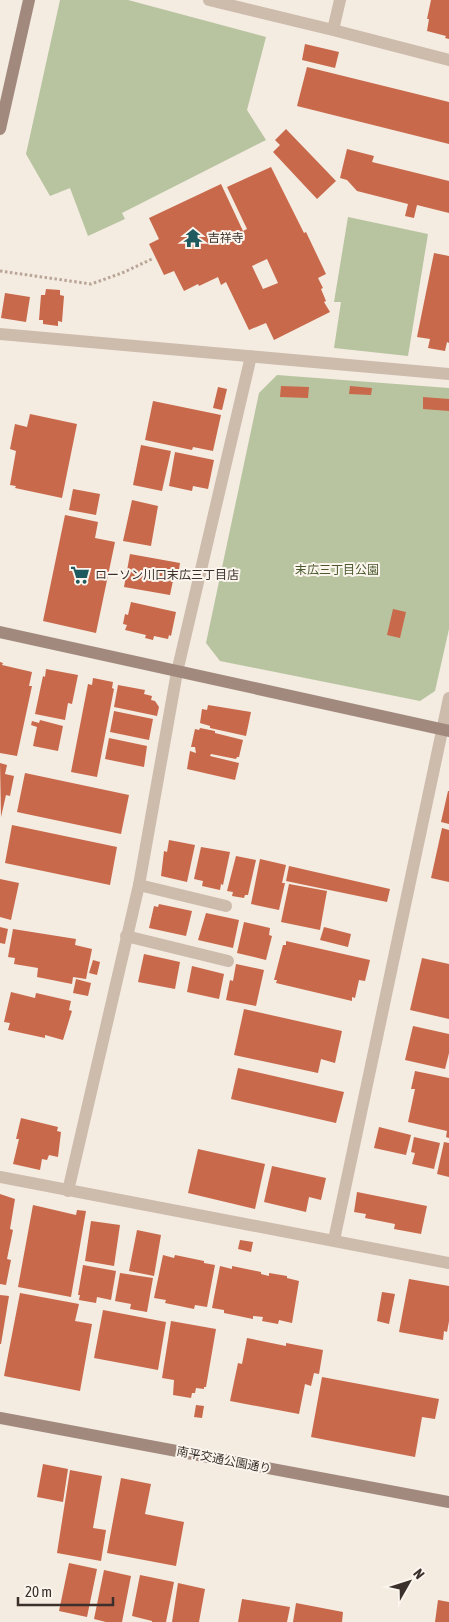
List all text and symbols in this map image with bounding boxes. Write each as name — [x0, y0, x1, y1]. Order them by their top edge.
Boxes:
temple icon: 吉祥寺 — [182, 227, 204, 249]
place label: 吉祥寺 — [208, 231, 244, 245]
park label: 末広三丁目公園 — [295, 563, 379, 577]
supermarket icon: ローソン川口末広三丁目店 — [69, 564, 91, 586]
place label: ローソン川口末広三丁目店 — [95, 568, 239, 582]
street label: 南平交通公園通り — [176, 1444, 272, 1476]
north arrow — [384, 1557, 434, 1607]
text: N — [410, 1566, 428, 1582]
scale bar — [18, 1574, 112, 1606]
text: 20 m — [25, 1583, 52, 1600]

